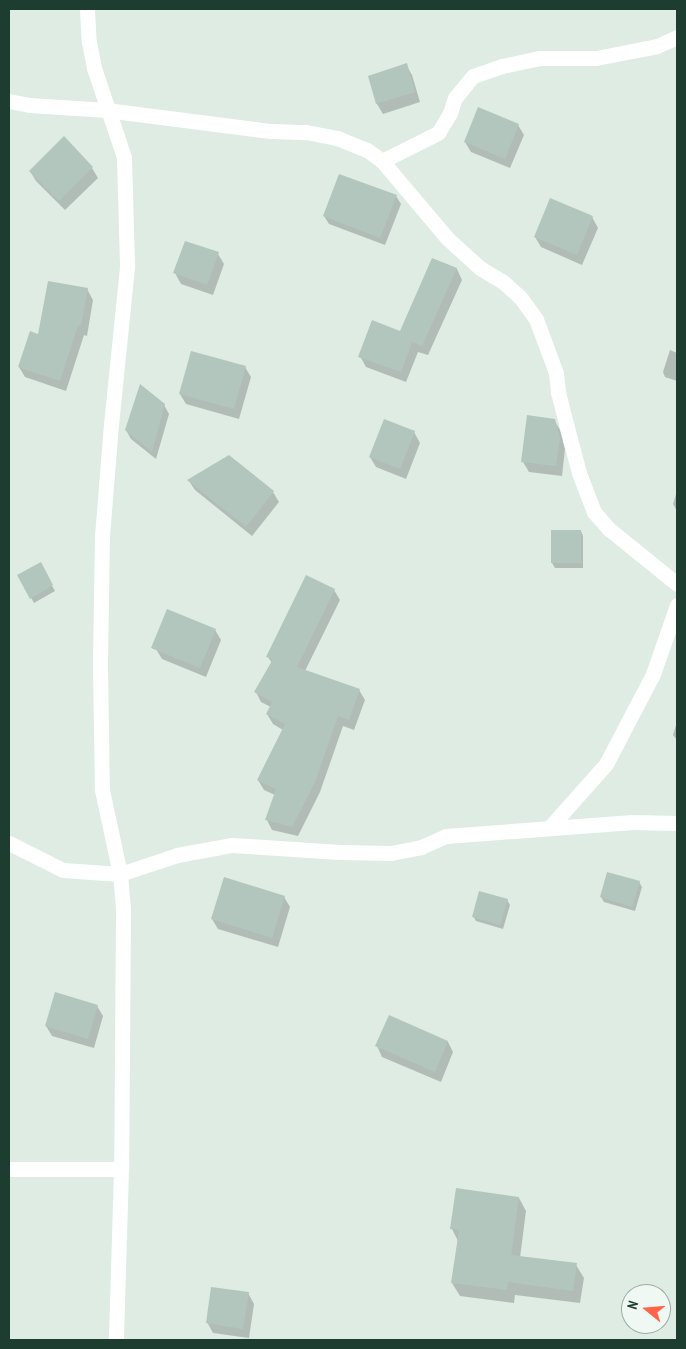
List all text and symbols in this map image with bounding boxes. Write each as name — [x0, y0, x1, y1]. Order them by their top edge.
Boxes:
north arrow — [621, 1284, 671, 1334]
text: N — [623, 1299, 642, 1311]

